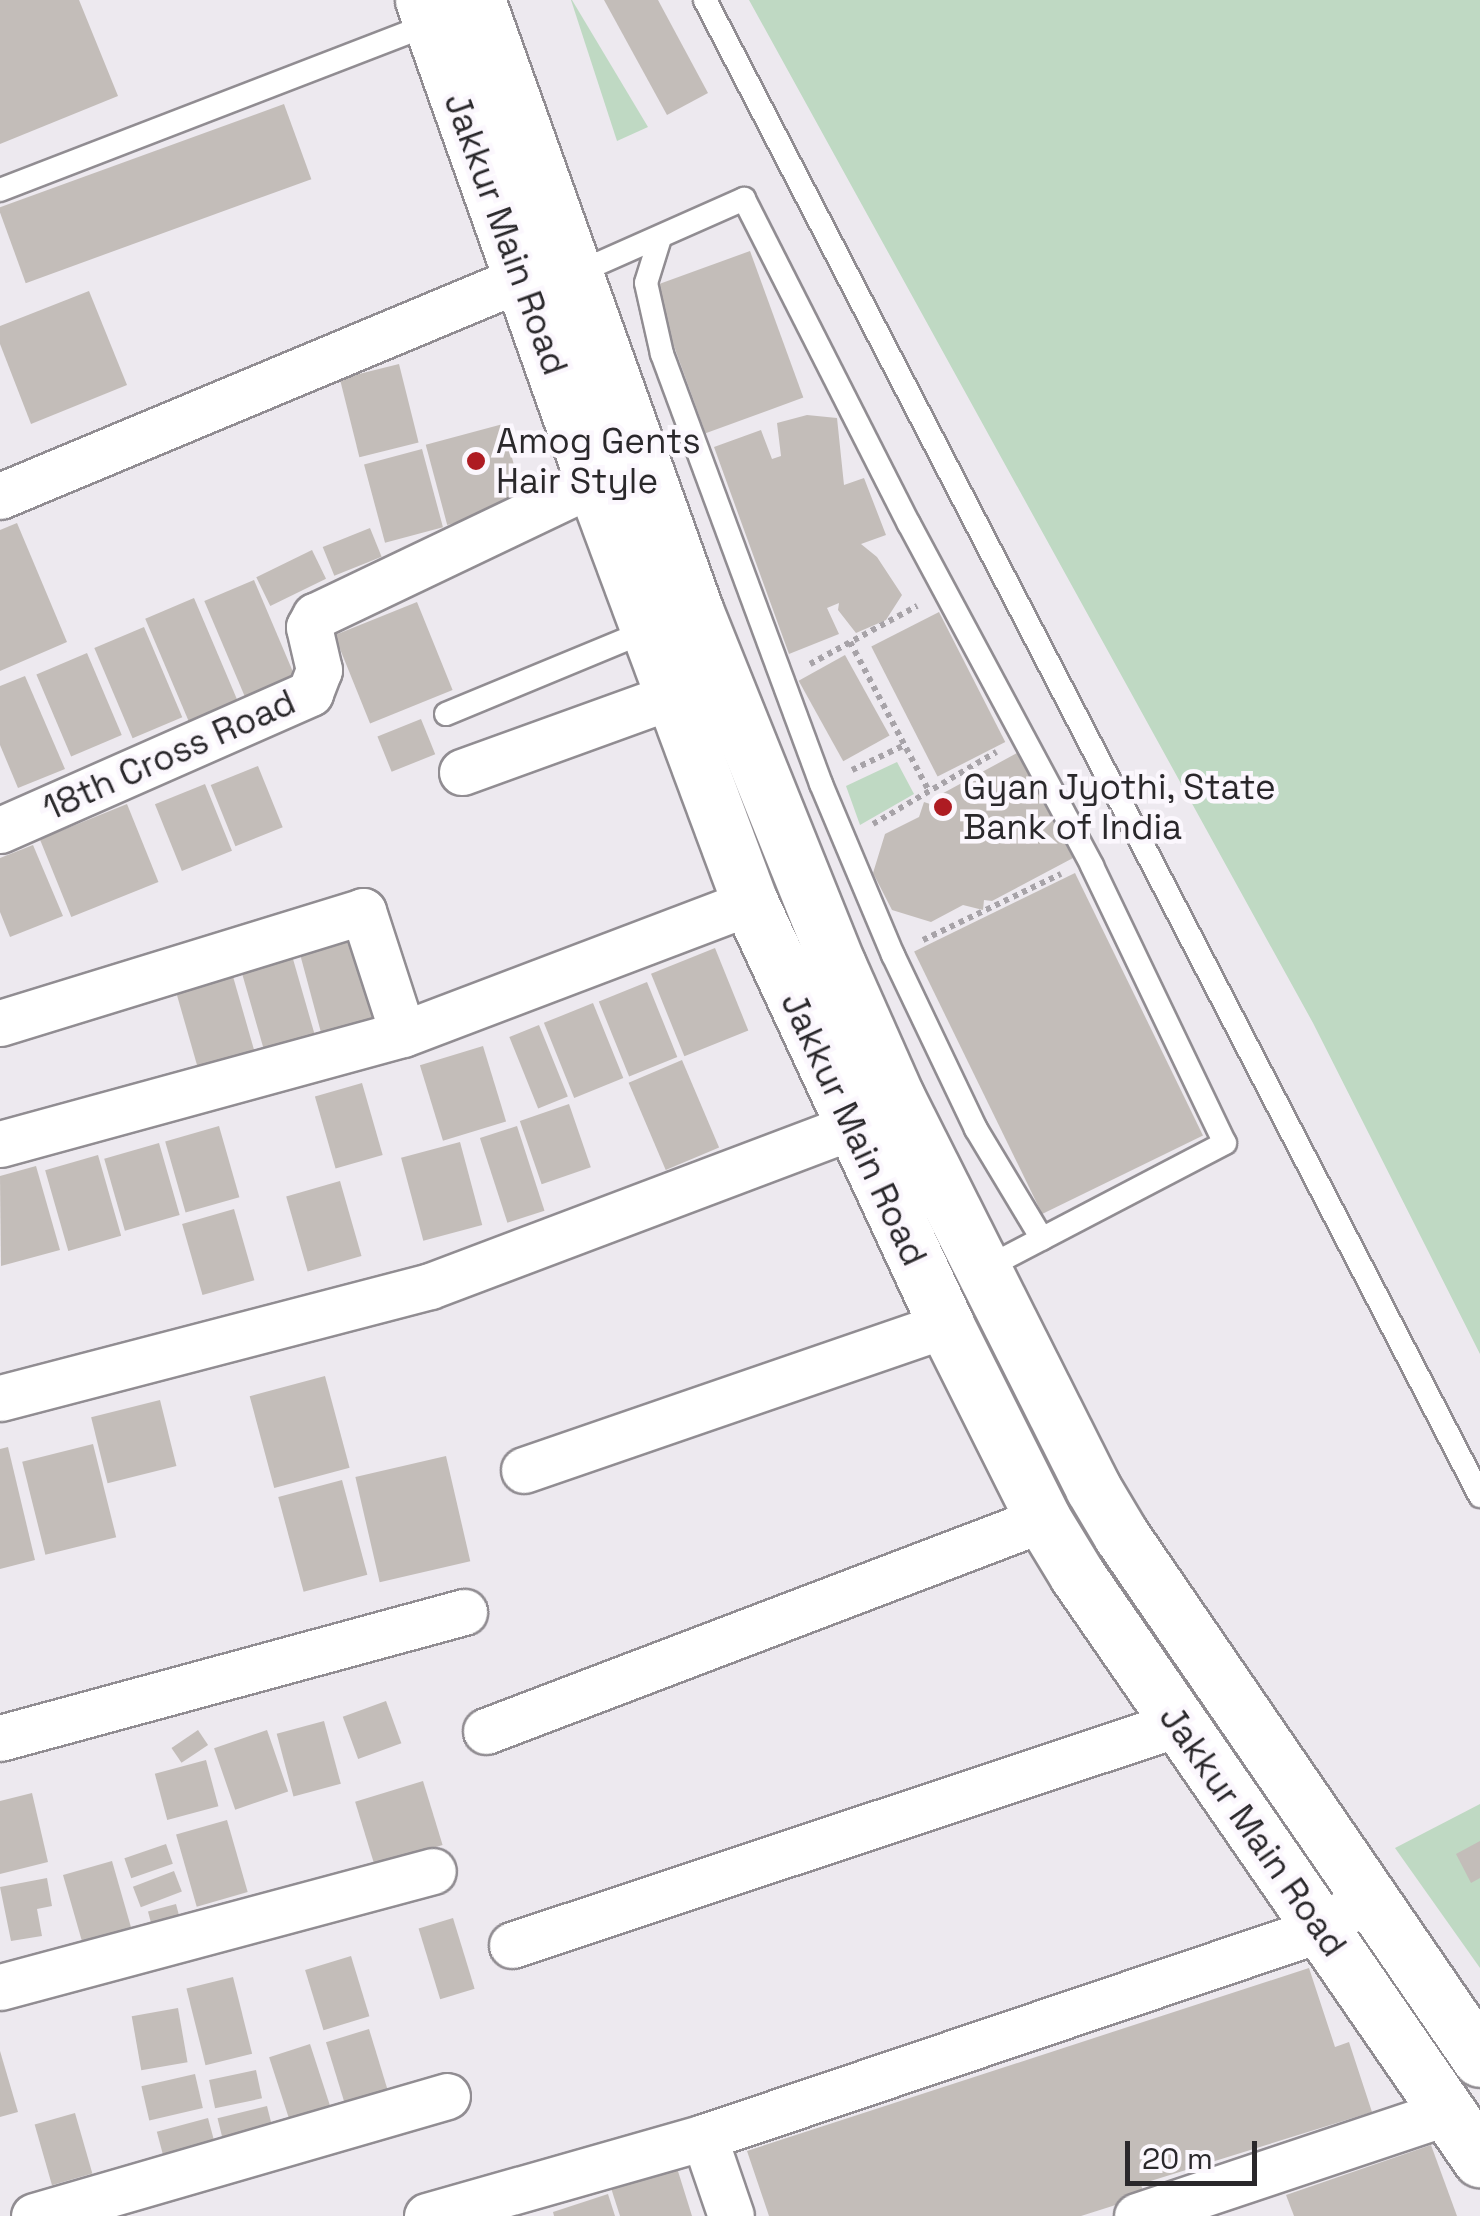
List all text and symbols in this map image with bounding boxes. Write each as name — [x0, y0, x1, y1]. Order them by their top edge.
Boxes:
street label: Jakkur Main Road — [436, 87, 576, 381]
place label: Amog Gents Hair Style — [496, 420, 701, 502]
marker: Amog Gents Hair Style — [465, 450, 487, 472]
street label: 18th Cross Road — [36, 681, 302, 829]
place label: Gyan Jyothi, State Bank of India — [963, 766, 1277, 848]
marker: Gyan Jyothi, State Bank of India — [932, 796, 954, 818]
street label: Jakkur Main Road — [772, 986, 936, 1272]
street label: Jakkur Main Road — [1151, 1697, 1355, 1965]
scale bar — [1130, 2121, 1262, 2183]
text: 20 m — [1142, 2139, 1213, 2178]

